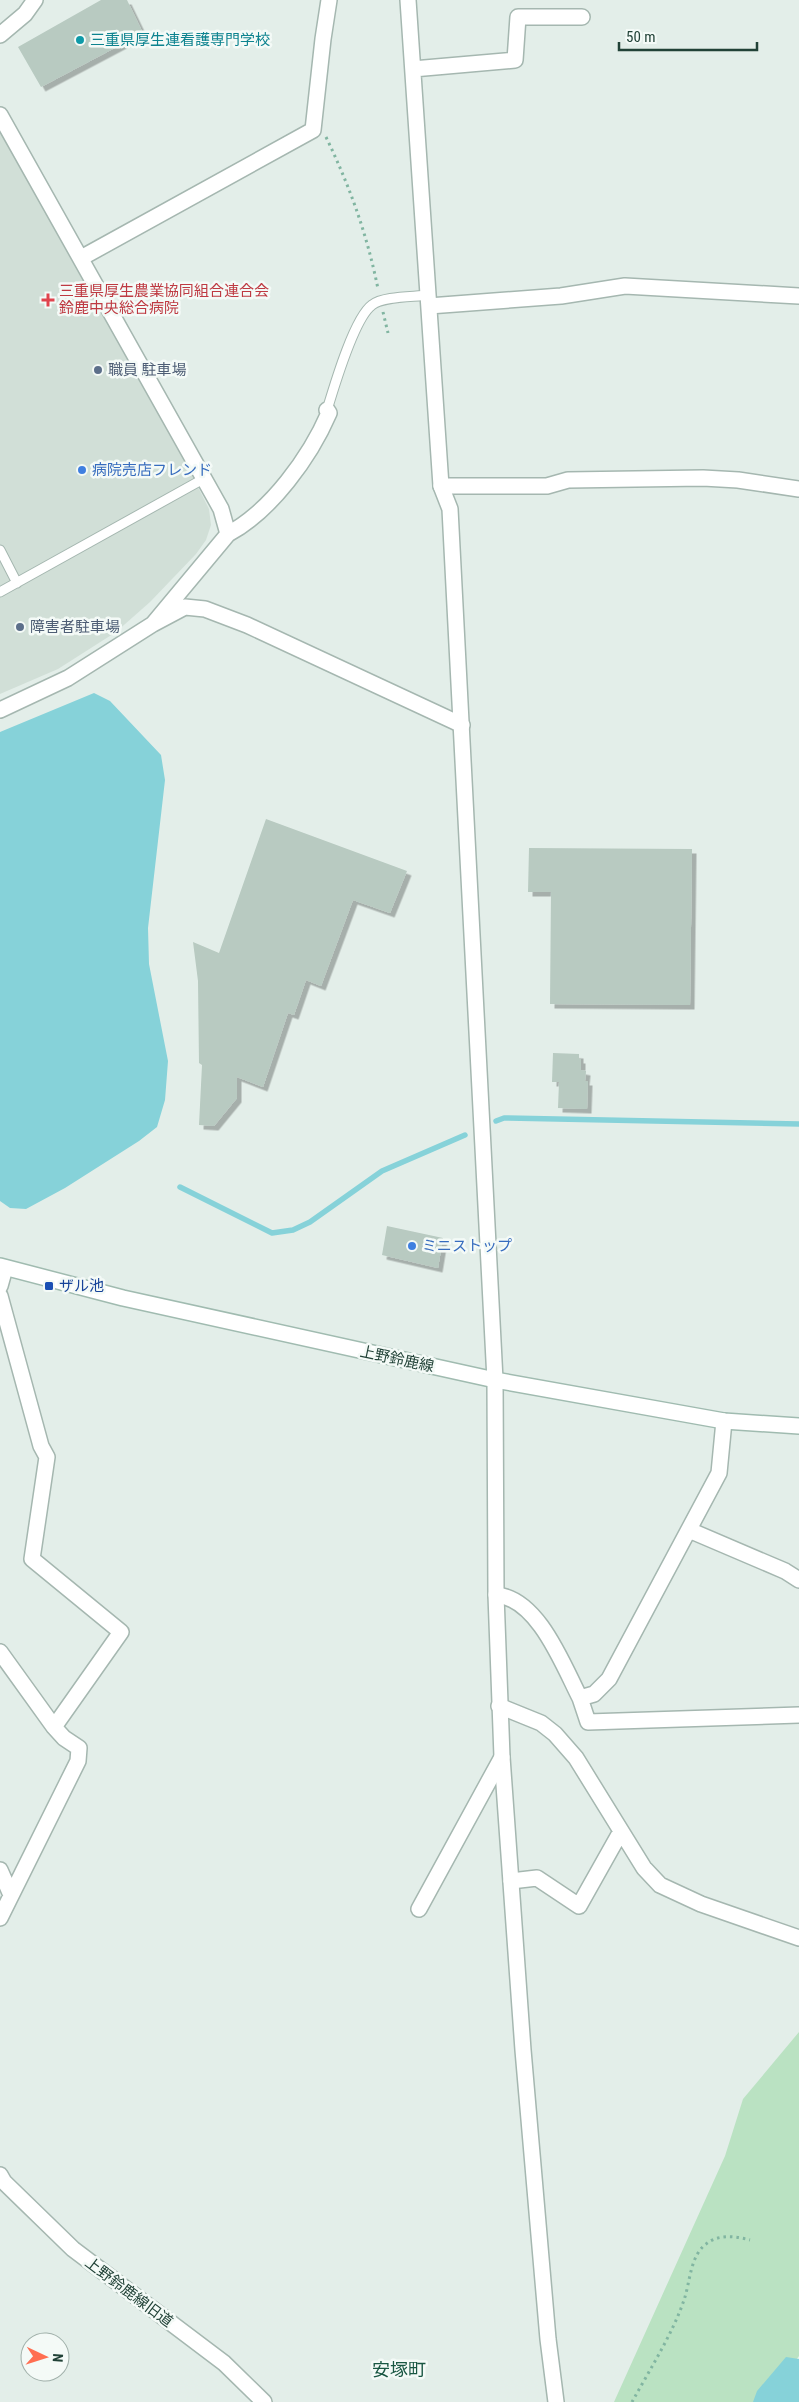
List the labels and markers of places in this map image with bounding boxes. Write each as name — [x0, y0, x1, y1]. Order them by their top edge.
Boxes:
place label: 三重県厚生連看護専門学校 — [90, 31, 270, 49]
marker: 三重県厚生連看護専門学校 — [74, 34, 86, 46]
place label: 三重県厚生農業協同組合連合会 鈴鹿中央総合病院 — [59, 282, 269, 317]
marker: 三重県厚生農業協同組合連合会 鈴鹿中央総合病院 — [41, 293, 55, 307]
place label: 職員 駐車場 — [108, 361, 186, 379]
marker: 職員 駐車場 — [92, 364, 104, 376]
place label: 病院売店フレンド — [92, 461, 212, 479]
marker: 病院売店フレンド — [76, 464, 88, 476]
place label: 障害者駐車場 — [30, 618, 120, 636]
marker: 障害者駐車場 — [14, 621, 26, 633]
place label: ミニストップ — [422, 1237, 512, 1255]
marker: ミニストップ — [406, 1240, 418, 1252]
place label: ザル池 — [59, 1277, 104, 1295]
marker: ザル池 — [43, 1280, 55, 1292]

